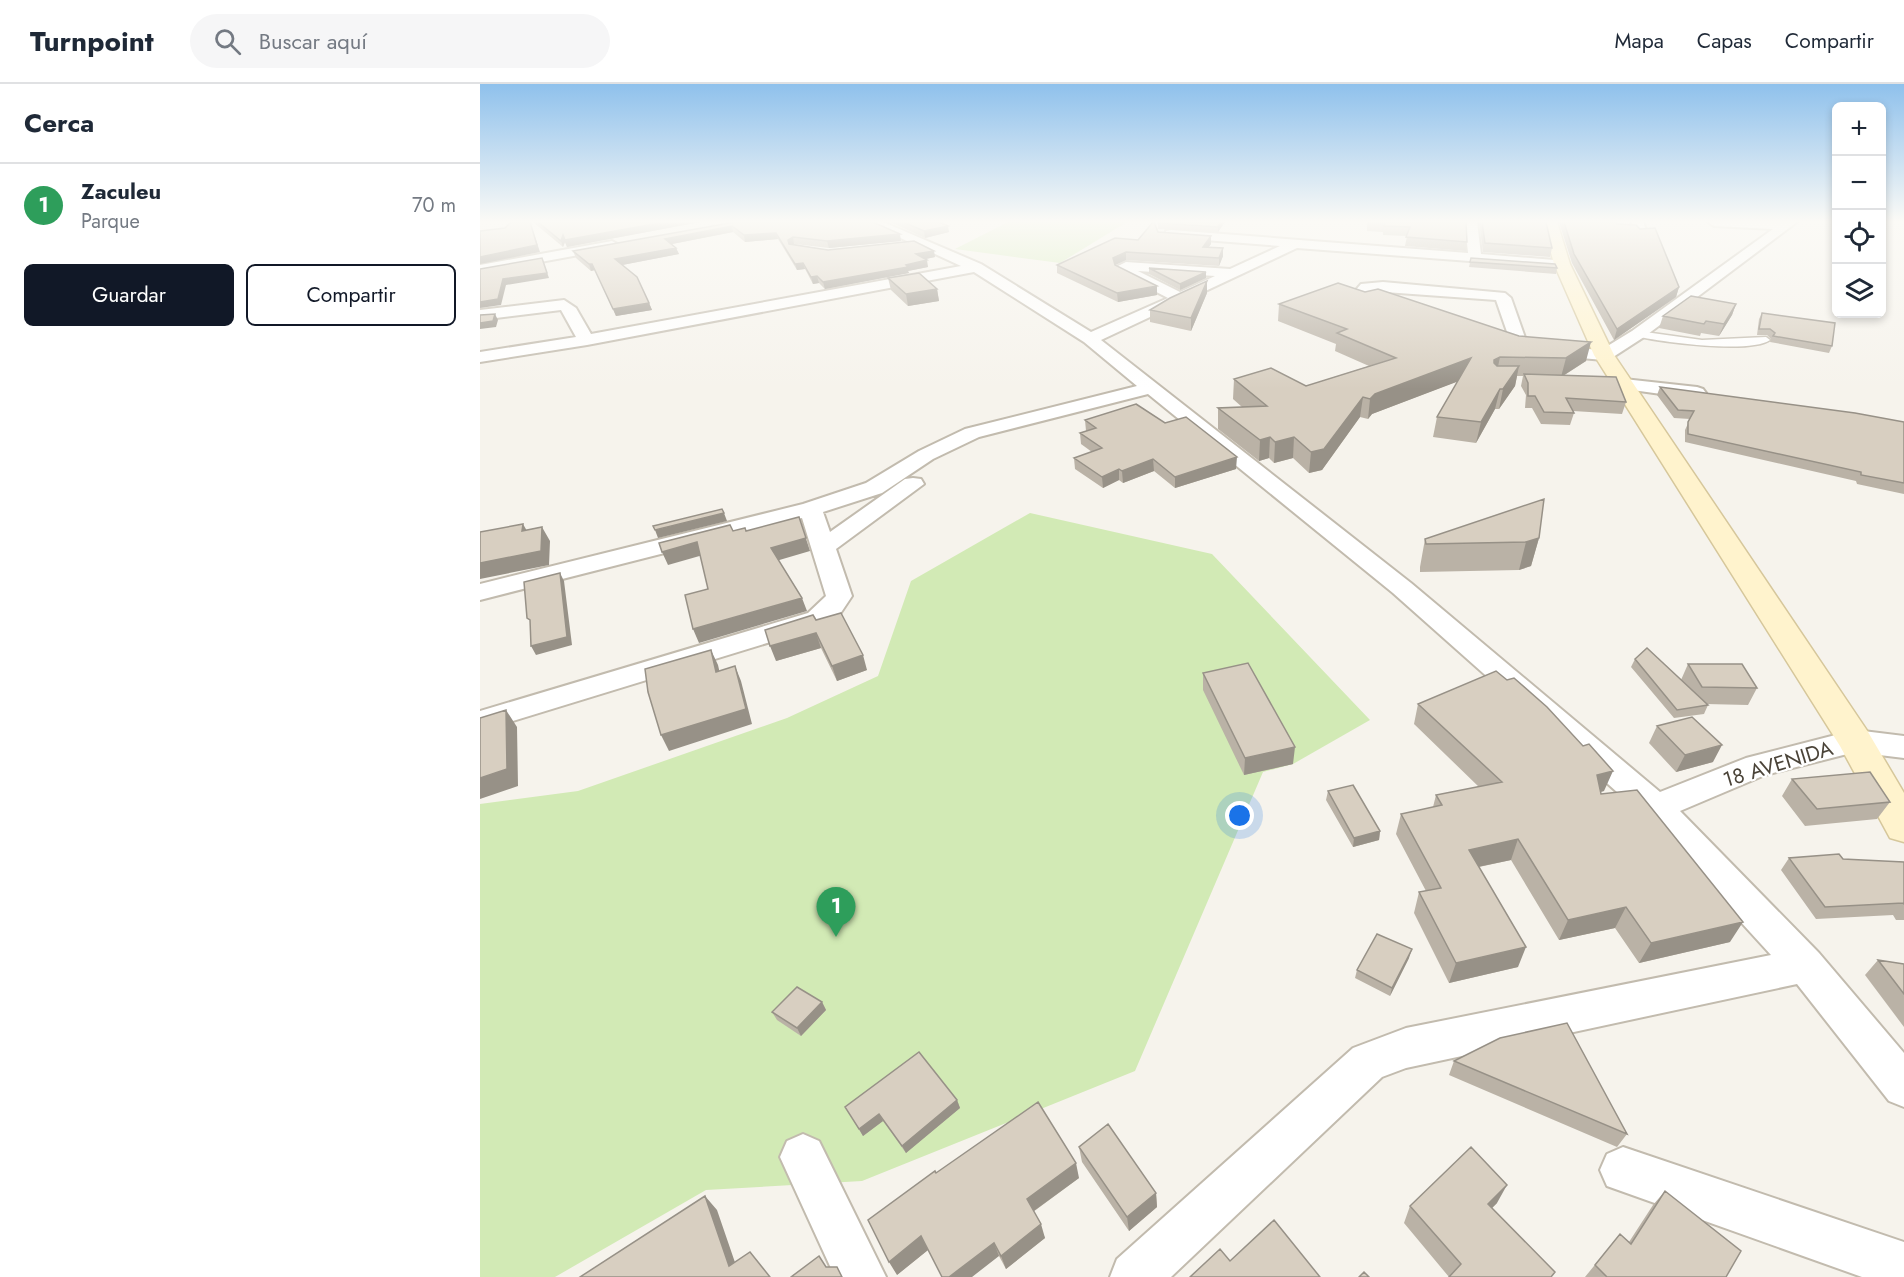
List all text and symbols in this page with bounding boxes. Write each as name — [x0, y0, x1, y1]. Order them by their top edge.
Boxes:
search box — [190, 14, 610, 68]
text: Turnpoint — [30, 21, 154, 62]
icon: search — [211, 25, 244, 58]
text: Buscar aquí — [259, 25, 367, 57]
text: Mapa — [1615, 26, 1664, 56]
text: Capas — [1697, 26, 1752, 56]
text: Compartir — [1785, 26, 1874, 56]
map controls — [1832, 102, 1886, 318]
button: + — [1832, 102, 1886, 156]
text: Cerca — [24, 104, 94, 142]
button: − — [1832, 156, 1886, 210]
text: Zaculeu — [81, 175, 161, 207]
text: 1 — [38, 191, 49, 220]
text: 70 m — [412, 191, 456, 220]
text: Parque — [81, 207, 140, 236]
button: locate — [1832, 210, 1886, 264]
button: Guardar — [24, 264, 234, 326]
button: Compartir — [246, 264, 456, 326]
button: layers — [1832, 264, 1886, 318]
street label: 18 AVENIDA — [1719, 733, 1837, 795]
your location — [1225, 801, 1254, 830]
pin: 1 — [816, 888, 856, 937]

